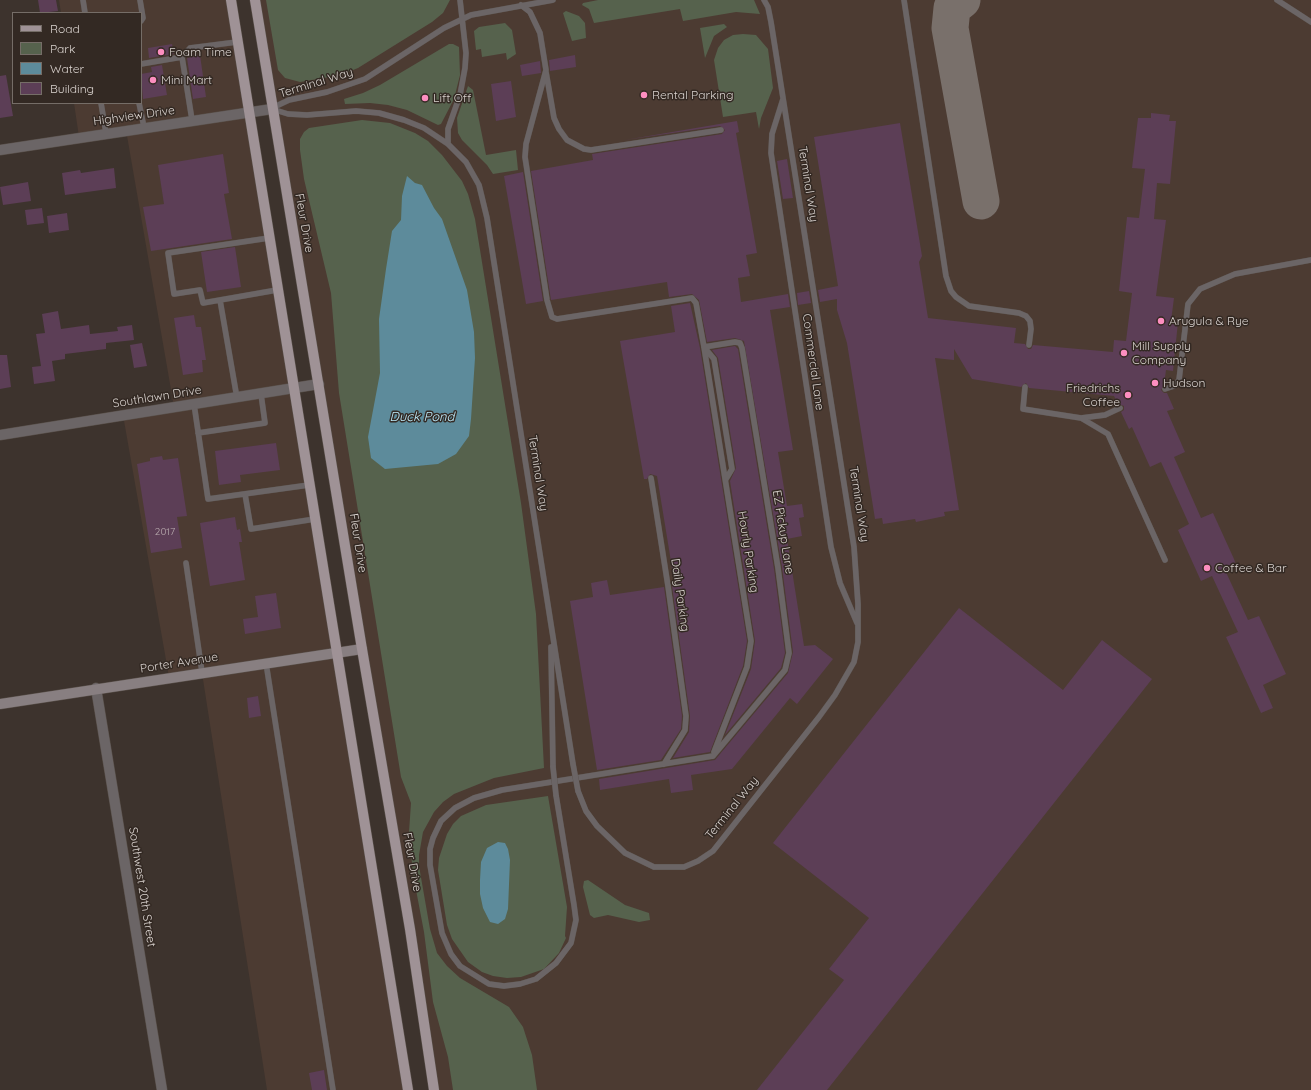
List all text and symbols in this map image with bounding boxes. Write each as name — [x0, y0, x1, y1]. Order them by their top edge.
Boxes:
legend — [12, 12, 142, 104]
text: Road — [50, 21, 80, 36]
text: Park — [50, 41, 75, 56]
place label: Foam Time — [169, 45, 232, 59]
marker: Foam Time — [156, 47, 166, 57]
text: Water — [50, 61, 84, 76]
street label: Terminal Way — [277, 65, 355, 101]
place label: Mini Mart — [161, 73, 212, 87]
marker: Mini Mart — [148, 75, 158, 85]
text: Building — [50, 81, 94, 96]
place label: Rental Parking — [652, 88, 733, 102]
marker: Rental Parking — [639, 90, 649, 100]
place label: Lift Off — [433, 91, 471, 105]
marker: Lift Off — [420, 93, 430, 103]
street label: Highview Drive — [92, 103, 176, 129]
street label: Terminal Way — [795, 145, 821, 223]
street label: Fleur Drive — [292, 192, 316, 254]
street label: Commercial Lane — [799, 313, 827, 411]
place label: Arugula & Rye — [1169, 314, 1249, 328]
marker: Arugula & Rye — [1156, 316, 1166, 326]
place label: Mill Supply Company — [1132, 339, 1191, 367]
marker: Mill Supply Company — [1119, 348, 1129, 358]
place label: Hudson — [1163, 376, 1206, 390]
marker: Hudson — [1150, 378, 1160, 388]
place label: Friedrichs Coffee — [1066, 381, 1120, 409]
street label: Southlawn Drive — [112, 383, 202, 411]
marker: Friedrichs Coffee — [1123, 390, 1133, 400]
water label: Duck Pond — [390, 409, 454, 425]
street label: Terminal Way — [525, 434, 551, 512]
street label: Terminal Way — [846, 465, 872, 543]
street label: EZ Pickup Lane — [769, 489, 797, 575]
street label: Hourly Parking — [734, 510, 762, 594]
street label: Fleur Drive — [346, 512, 370, 574]
house number: 2017 — [155, 526, 175, 538]
street label: Daily Parking — [668, 558, 692, 632]
place label: Coffee & Bar — [1215, 561, 1287, 575]
marker: Coffee & Bar — [1202, 563, 1212, 573]
street label: Porter Avenue — [139, 650, 219, 676]
street label: Terminal Way — [702, 774, 762, 842]
street label: Southwest 20th Street — [125, 826, 159, 948]
street label: Fleur Drive — [400, 831, 424, 893]

